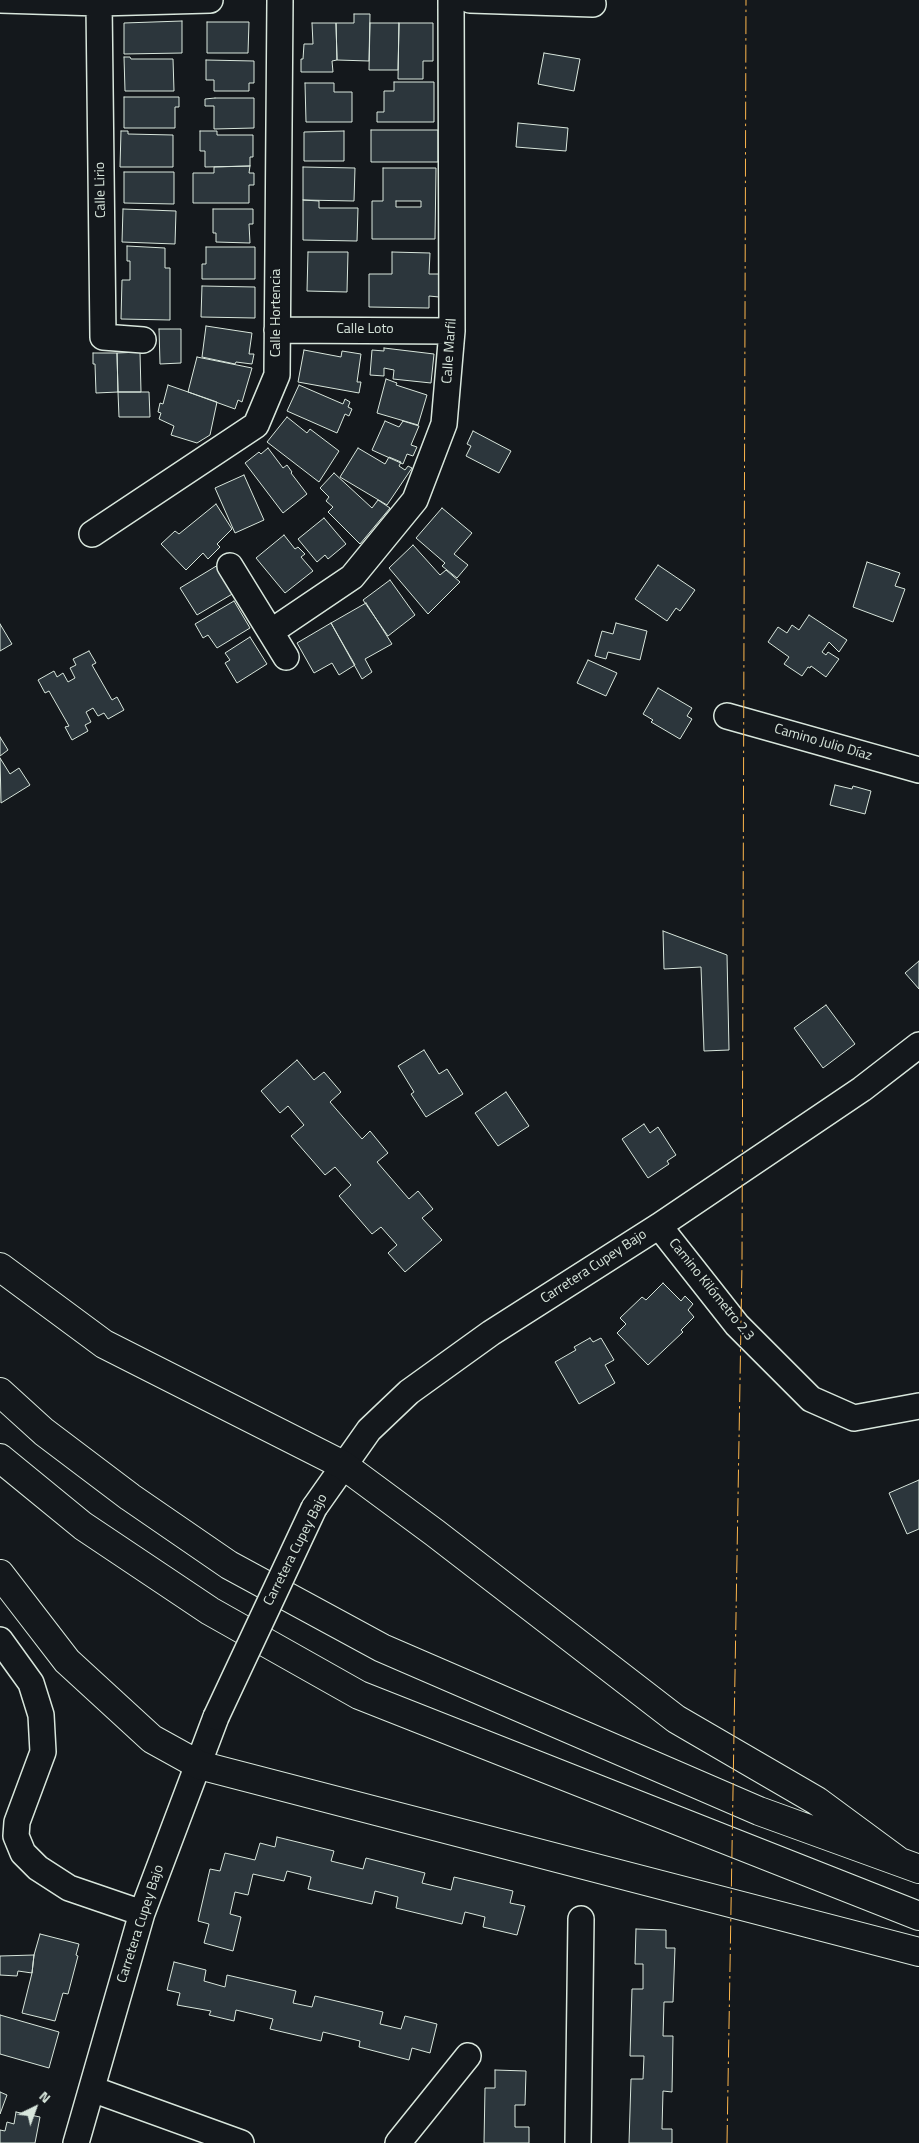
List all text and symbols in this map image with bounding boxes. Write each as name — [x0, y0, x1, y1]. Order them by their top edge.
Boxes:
street label: Calle Lirio — [92, 162, 110, 218]
street label: Calle Hortencia — [269, 269, 285, 357]
street label: Calle Marfil — [439, 318, 461, 384]
street label: Calle Loto — [336, 322, 394, 338]
street label: Camino Julio Díaz — [772, 721, 874, 765]
street label: Carretera Cupey Bajo — [538, 1226, 650, 1308]
street label: Camino Kilómetro 2.3 — [665, 1236, 757, 1344]
street label: Carretera Cupey Bajo — [261, 1491, 331, 1609]
street label: Carretera Cupey Bajo — [114, 1863, 168, 1985]
north arrow — [10, 2083, 60, 2133]
text: N — [35, 2085, 56, 2108]

